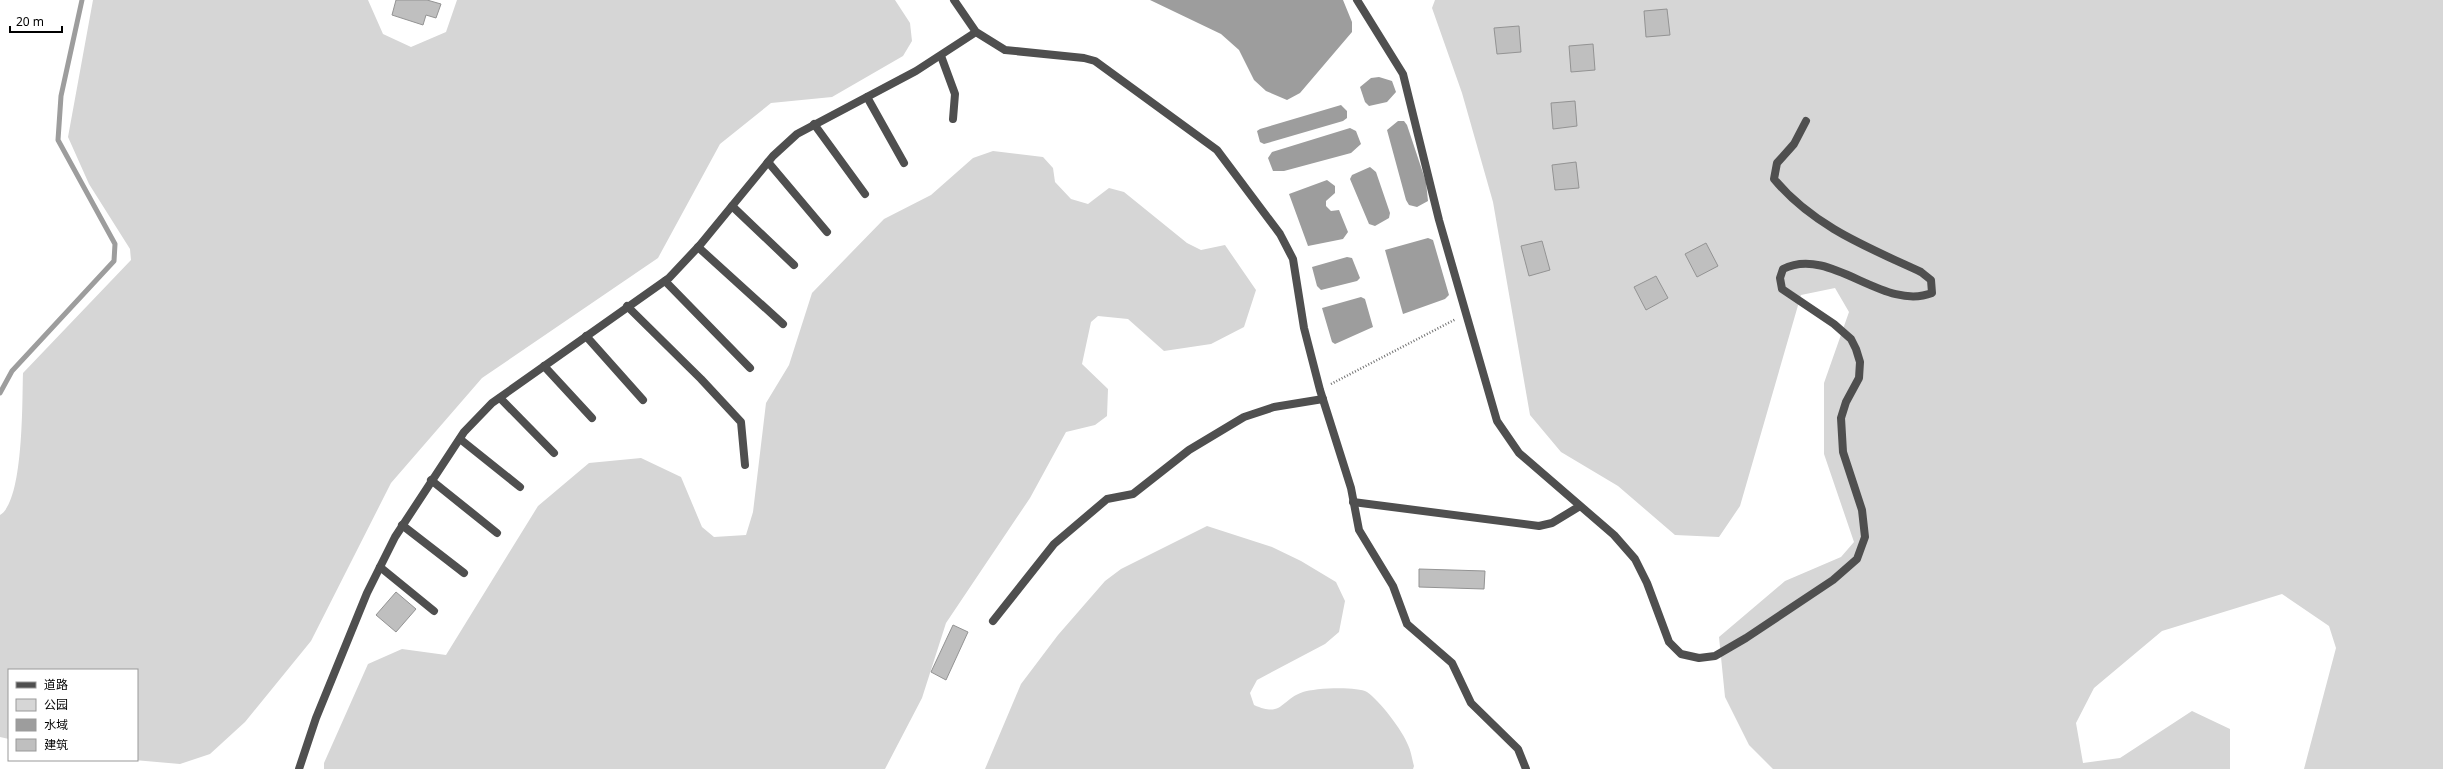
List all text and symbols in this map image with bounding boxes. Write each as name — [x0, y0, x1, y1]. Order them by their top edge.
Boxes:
scale bar — [10, 8, 62, 34]
text: 20 m — [16, 13, 44, 30]
legend — [8, 669, 138, 761]
text: 道路 — [44, 676, 68, 693]
text: 公园 — [44, 696, 68, 713]
text: 水域 — [44, 716, 68, 733]
text: 建筑 — [44, 736, 68, 753]

